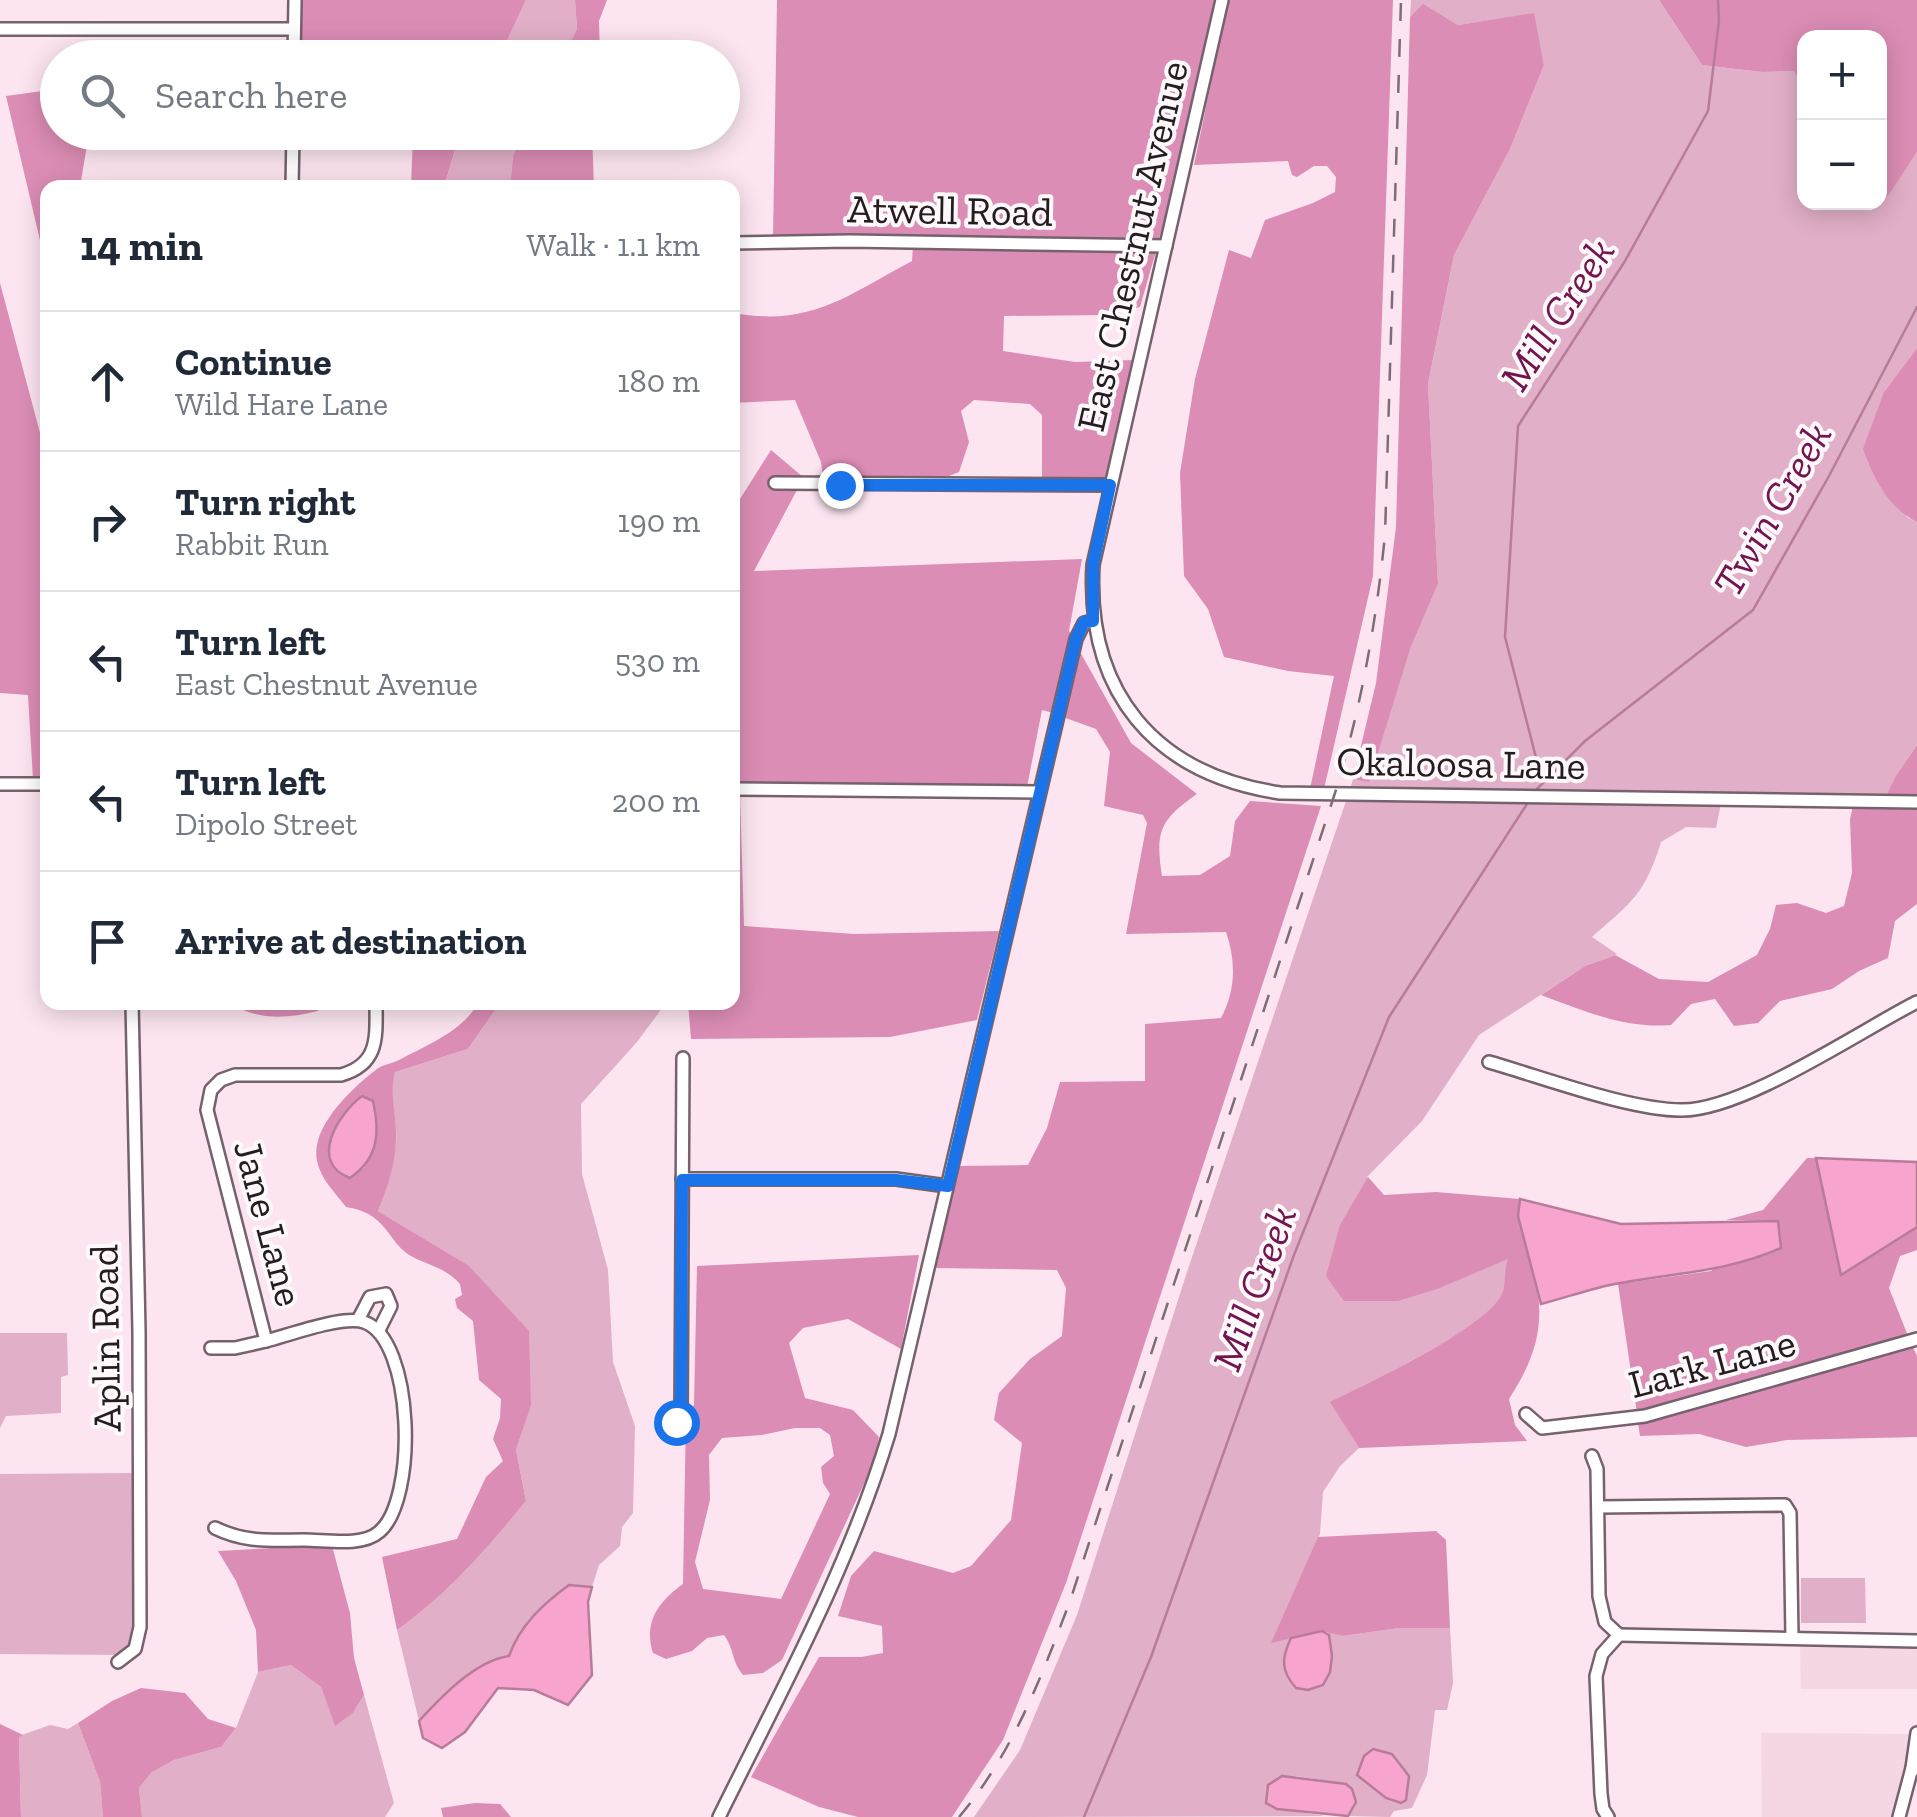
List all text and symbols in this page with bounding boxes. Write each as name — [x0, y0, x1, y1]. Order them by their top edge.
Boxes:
map controls — [1797, 30, 1887, 210]
button: + — [1797, 30, 1887, 120]
search box — [40, 40, 740, 150]
street label: East Chestnut Avenue — [1066, 56, 1198, 436]
icon: search — [75, 68, 130, 123]
text: Search here — [155, 72, 347, 118]
button: − — [1797, 120, 1887, 210]
street label: Atwell Road — [847, 184, 1053, 236]
text: 14 min — [80, 220, 203, 271]
text: Walk · 1.1 km — [526, 226, 700, 264]
water label: Mill Creek — [1489, 228, 1625, 400]
text: Continue — [175, 339, 332, 385]
icon: ahead — [80, 354, 135, 409]
text: 180 m — [617, 362, 700, 400]
text: Wild Hare Lane — [175, 385, 388, 423]
water label: Twin Creek — [1702, 413, 1842, 605]
route end — [818, 463, 864, 509]
text: Turn right — [175, 479, 355, 525]
icon: right — [80, 494, 135, 549]
text: 190 m — [617, 502, 700, 540]
text: Rabbit Run — [175, 525, 329, 563]
text: Turn left — [175, 619, 326, 665]
icon: left — [80, 634, 135, 689]
text: 530 m — [615, 642, 700, 680]
text: East Chestnut Avenue — [175, 665, 478, 703]
street label: Okaloosa Lane — [1336, 737, 1586, 789]
text: Turn left — [175, 759, 326, 805]
icon: left — [80, 774, 135, 829]
text: 200 m — [612, 782, 700, 820]
text: Dipolo Street — [175, 805, 357, 843]
icon: arrive — [80, 914, 135, 969]
text: Arrive at destination — [175, 918, 526, 964]
street label: Jane Lane — [224, 1135, 314, 1311]
water label: Mill Creek — [1201, 1199, 1307, 1377]
street label: Aplin Road — [79, 1244, 131, 1432]
street label: Lark Lane — [1623, 1318, 1801, 1408]
route start — [654, 1400, 700, 1446]

